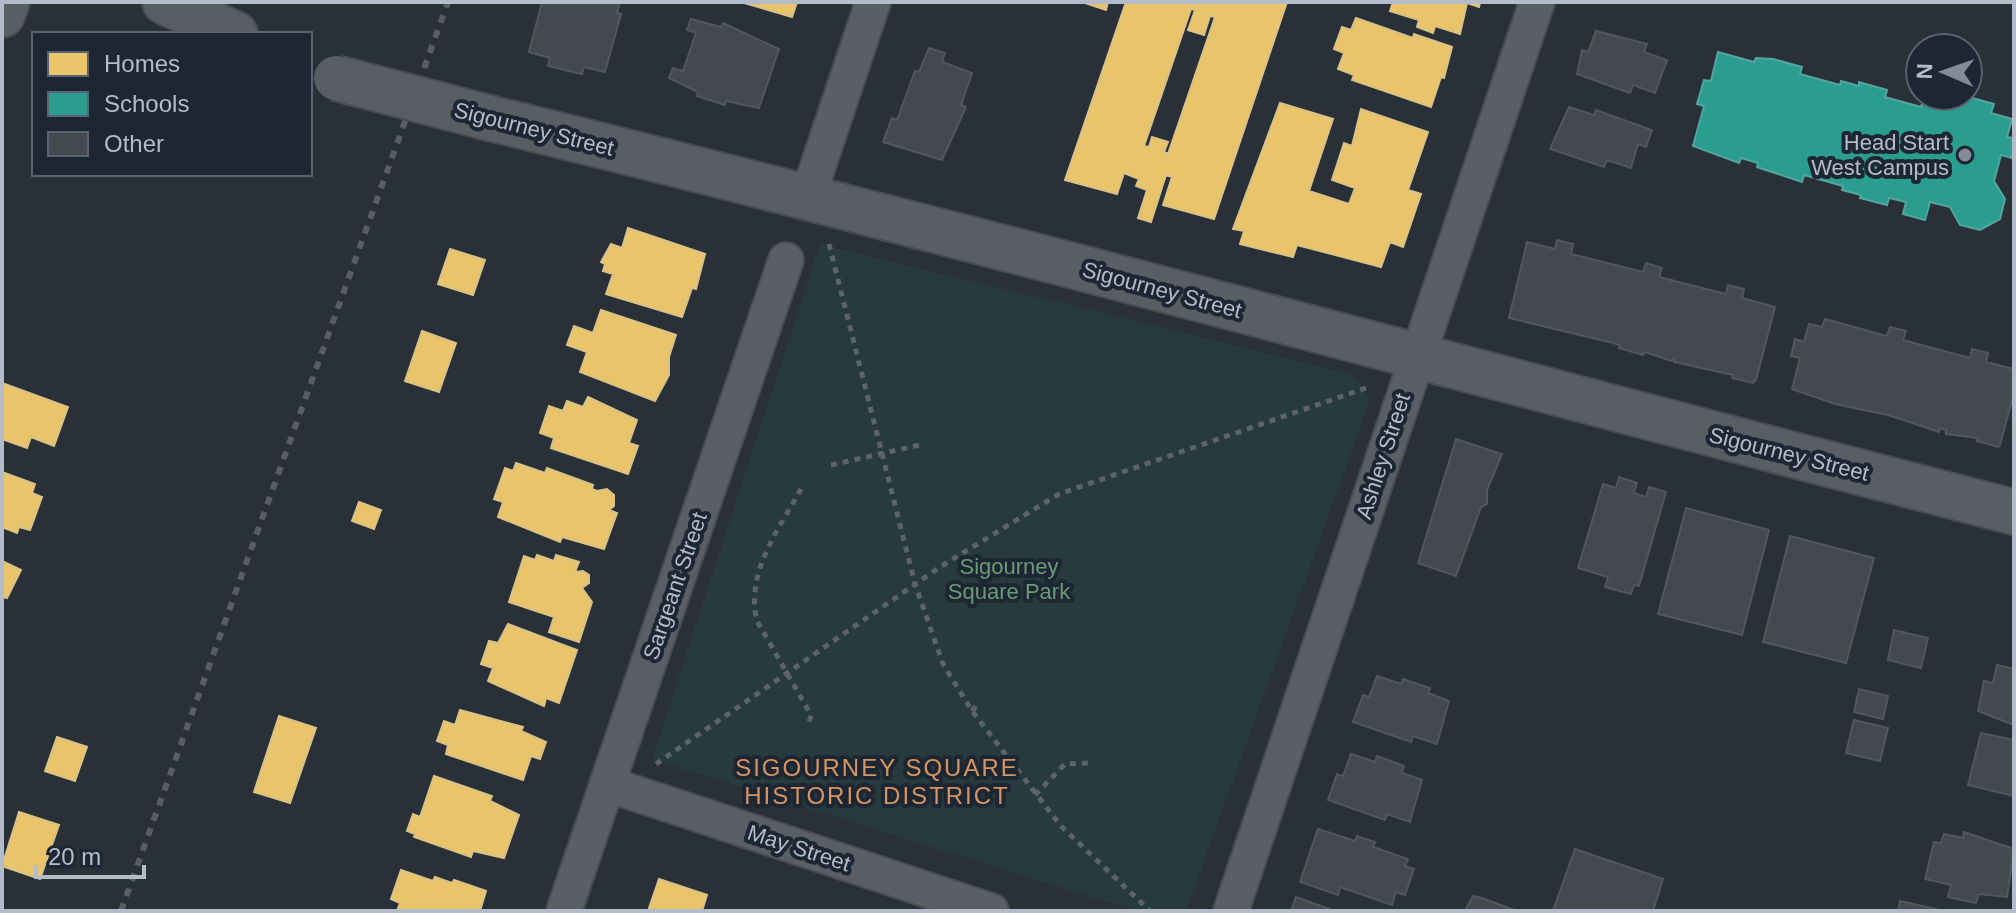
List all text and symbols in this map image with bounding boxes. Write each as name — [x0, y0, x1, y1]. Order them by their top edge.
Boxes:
legend — [32, 32, 312, 176]
north arrow — [1904, 32, 1984, 112]
text: Homes — [104, 50, 180, 77]
text: N — [1912, 63, 1937, 80]
text: Schools — [104, 90, 189, 117]
street label: Sigourney Street — [451, 97, 617, 161]
text: Other — [104, 130, 164, 157]
place label: Head Start West Campus — [1811, 130, 1949, 180]
marker: Head Start West Campus — [1956, 146, 1974, 164]
street label: Sigourney Street — [1080, 257, 1244, 323]
street label: Ashley Street — [1351, 390, 1415, 522]
street label: Sigourney Street — [1706, 422, 1872, 486]
street label: Sargeant Street — [638, 509, 712, 663]
park label: Sigourney Square Park — [948, 554, 1071, 604]
district label: SIGOURNEY SQUARE HISTORIC DISTRICT — [735, 754, 1019, 809]
street label: May Street — [745, 820, 853, 876]
scale bar — [36, 829, 144, 879]
text: 20 m — [48, 843, 101, 870]

